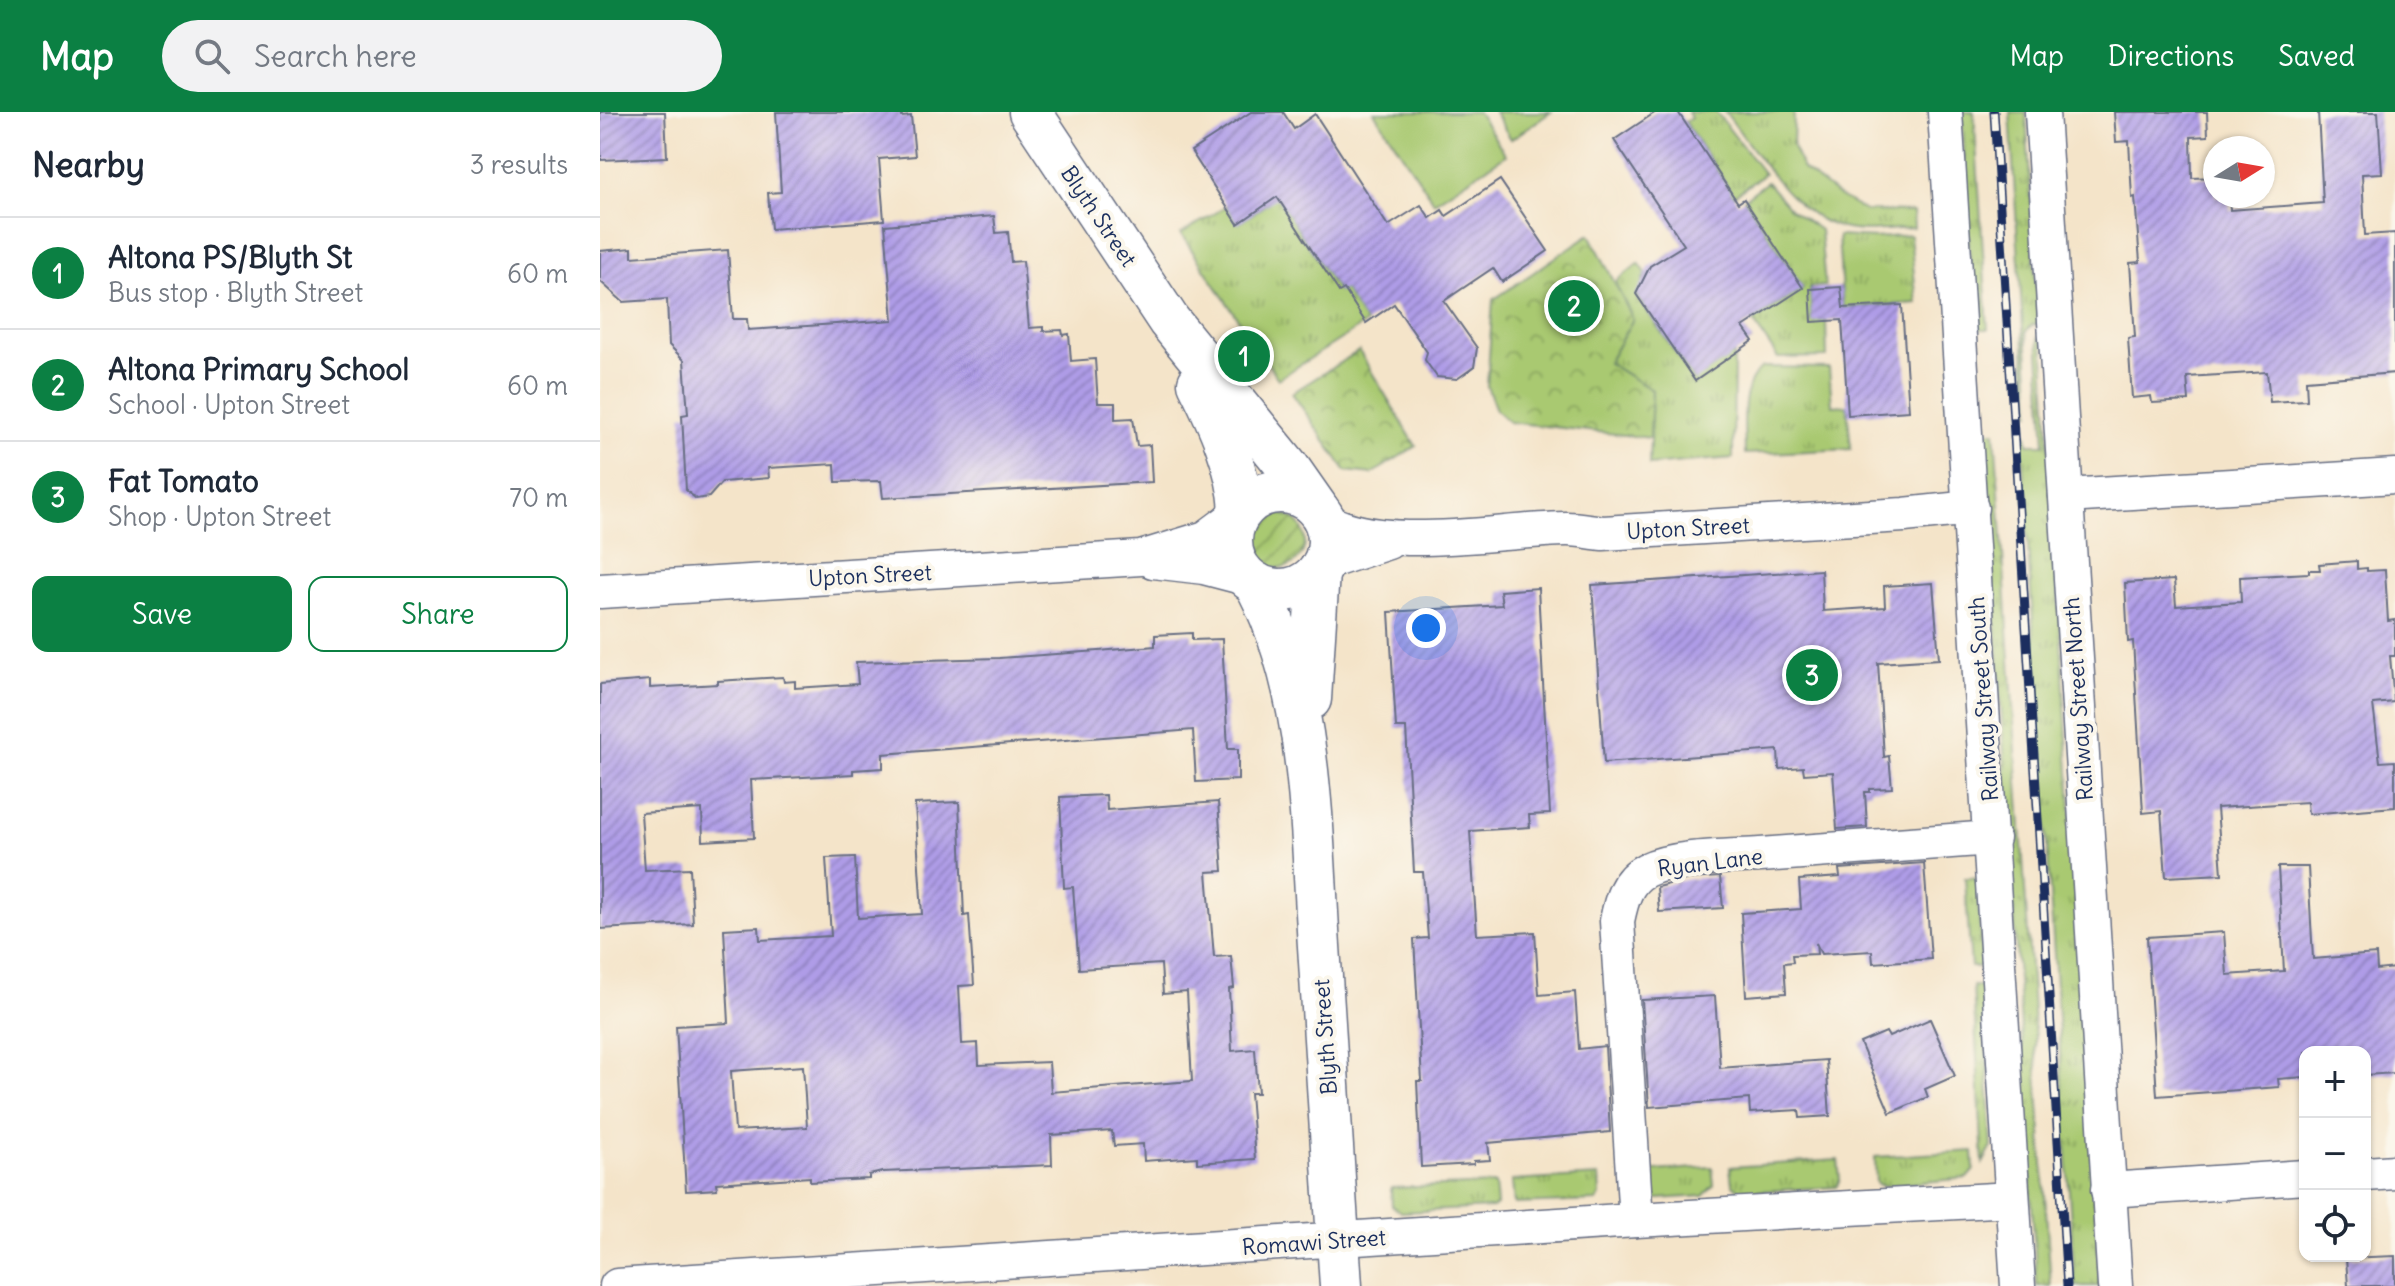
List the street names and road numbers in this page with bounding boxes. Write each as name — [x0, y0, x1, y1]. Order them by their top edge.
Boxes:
street label: Blyth Street — [1055, 160, 1143, 272]
street label: Upton Street — [1626, 511, 1750, 545]
street label: Upton Street — [808, 558, 932, 592]
street label: Railway Street South — [1962, 596, 2004, 802]
street label: Railway Street North — [2057, 596, 2099, 802]
street label: Ryan Lane — [1656, 842, 1764, 882]
street label: Blyth Street — [1307, 978, 1343, 1096]
street label: Romawi Street — [1241, 1223, 1387, 1261]

